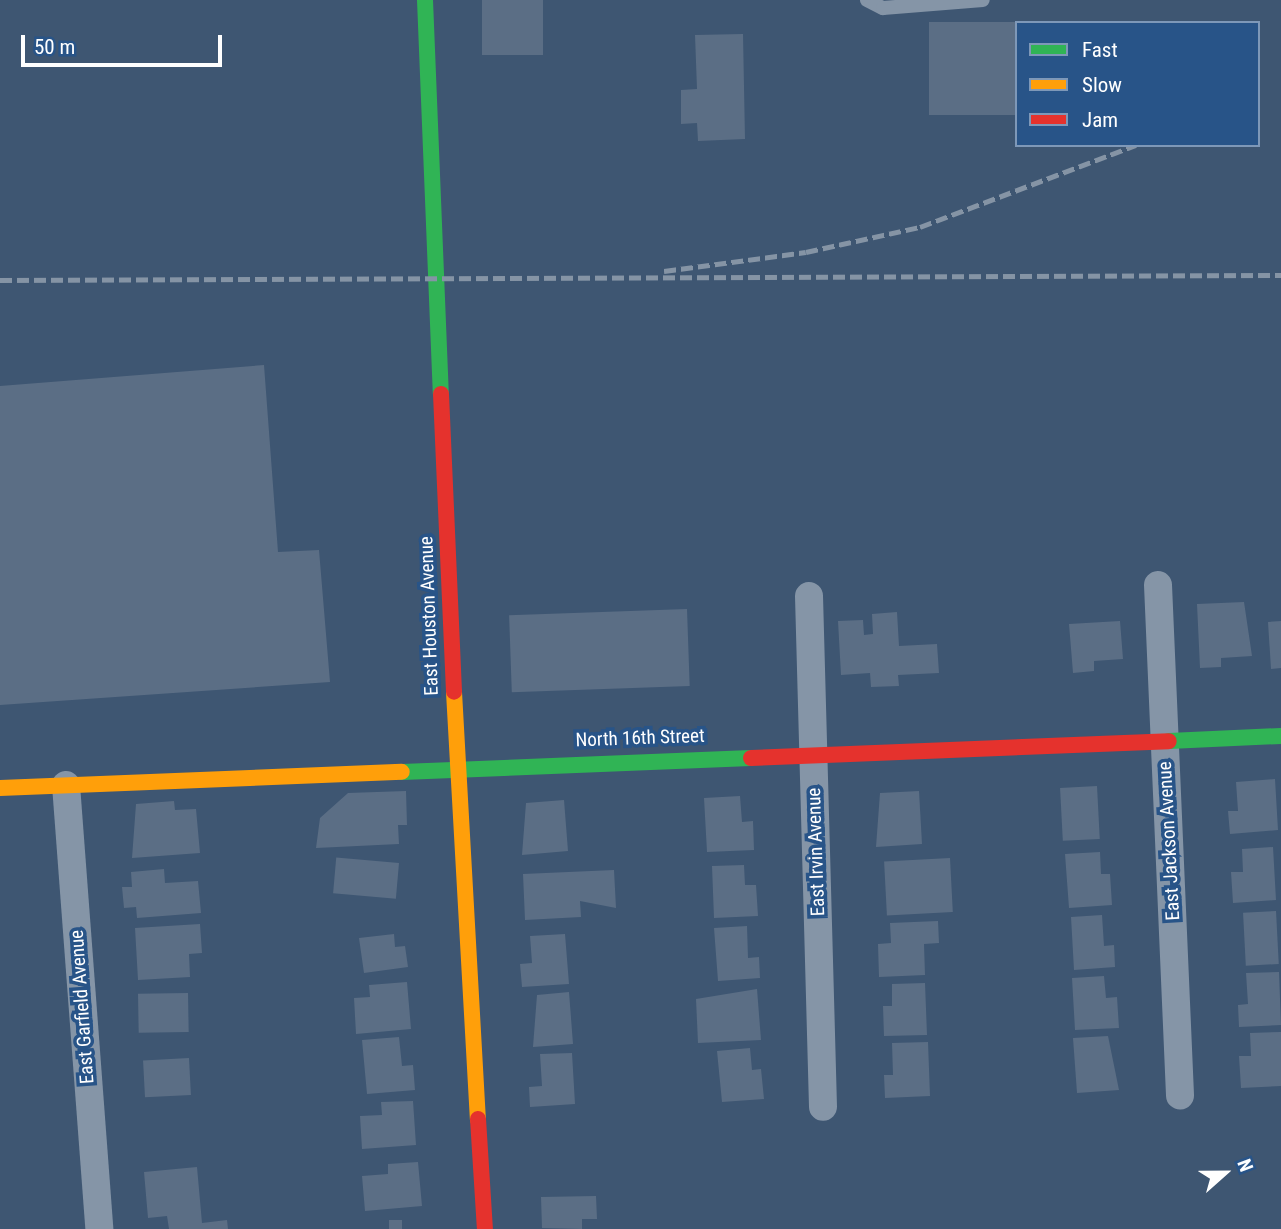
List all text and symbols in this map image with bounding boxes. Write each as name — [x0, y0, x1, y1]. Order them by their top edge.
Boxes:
scale bar — [24, 21, 226, 65]
legend — [1015, 21, 1260, 147]
text: 50 m — [34, 35, 75, 59]
text: Fast — [1082, 38, 1118, 62]
text: Slow — [1082, 73, 1122, 97]
text: Jam — [1082, 108, 1118, 132]
street label: East Houston Avenue — [415, 536, 443, 696]
street label: North 16th Street — [575, 724, 705, 752]
street label: East Jackson Avenue — [1153, 761, 1185, 921]
street label: East Irvin Avenue — [802, 787, 830, 917]
street label: East Garfield Avenue — [65, 929, 99, 1085]
north arrow — [1190, 1138, 1260, 1208]
text: N — [1232, 1156, 1258, 1175]

